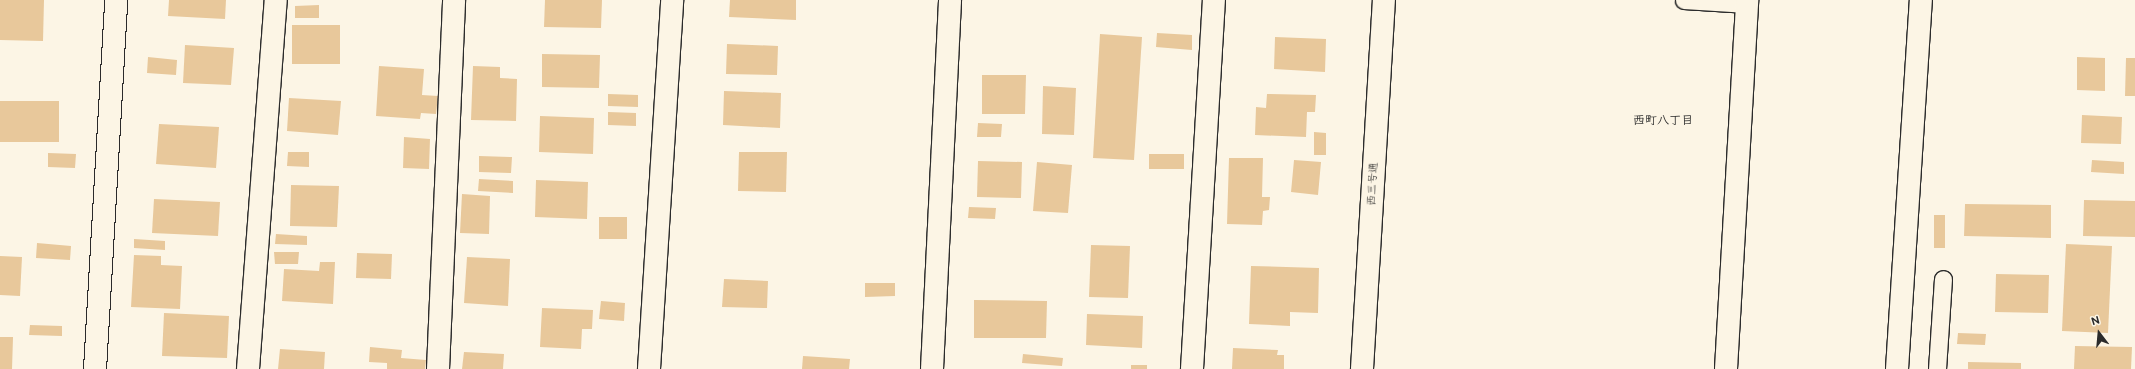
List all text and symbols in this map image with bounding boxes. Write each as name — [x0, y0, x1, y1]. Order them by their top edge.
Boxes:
district label: 西町八丁目 — [1633, 114, 1693, 128]
street label: 西三号通 — [1365, 162, 1381, 206]
north arrow — [2079, 313, 2119, 353]
text: N — [2090, 314, 2101, 328]

